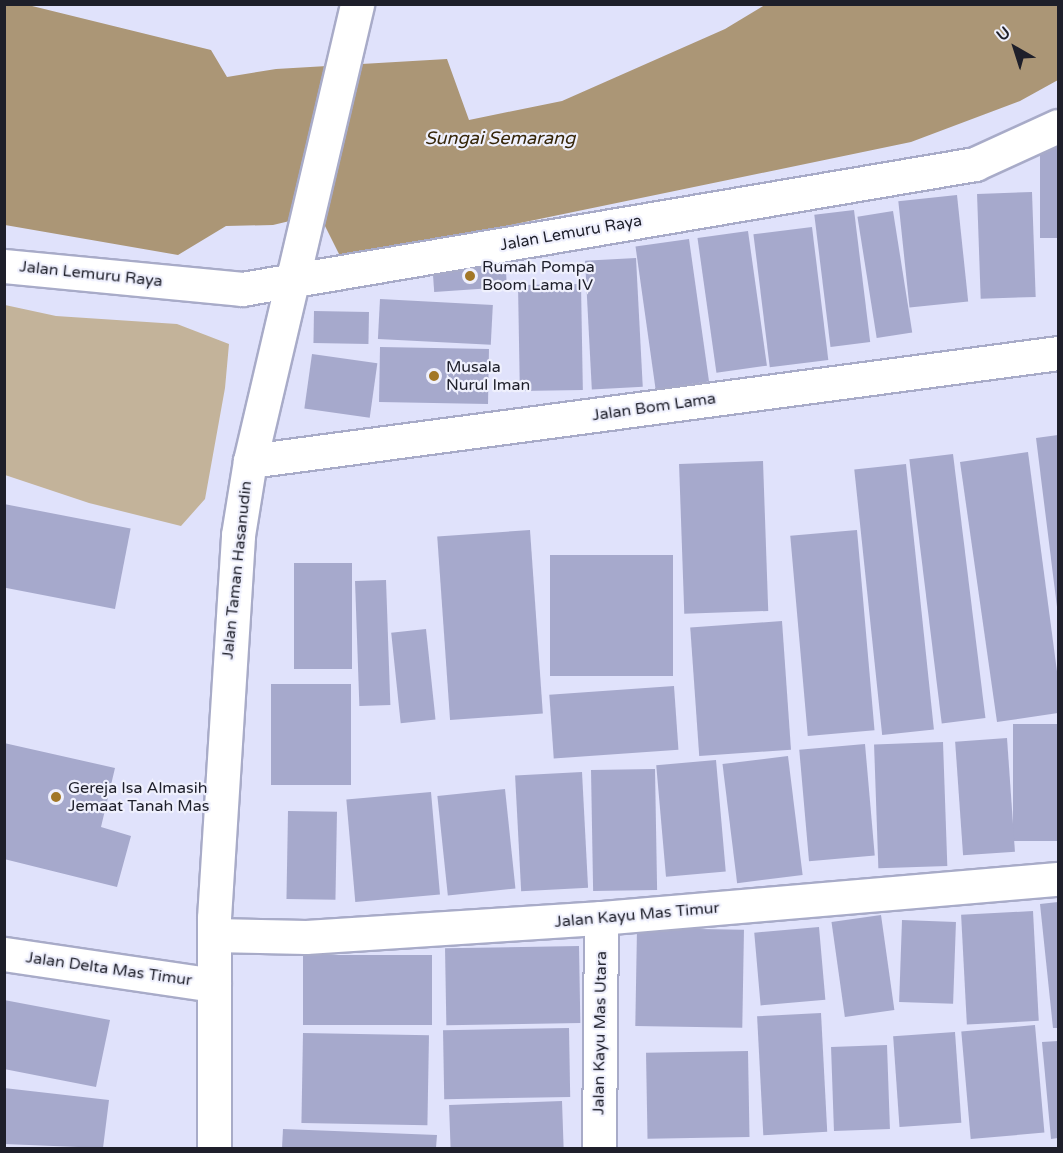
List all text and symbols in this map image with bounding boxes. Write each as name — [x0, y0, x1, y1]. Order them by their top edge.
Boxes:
north arrow — [985, 18, 1045, 78]
text: U — [993, 22, 1015, 46]
water label: Sungai Semarang — [425, 127, 575, 149]
street label: Jalan Lemuru Raya — [499, 211, 643, 255]
street label: Jalan Lemuru Raya — [19, 257, 163, 291]
place label: Rumah Pompa Boom Lama IV — [482, 257, 595, 295]
marker: Rumah Pompa Boom Lama IV — [463, 269, 477, 283]
place label: Musala Nurul Iman — [446, 357, 530, 395]
marker: Musala Nurul Iman — [427, 369, 441, 383]
street label: Jalan Bom Lama — [591, 389, 717, 425]
street label: Jalan Taman Hasanudin — [218, 480, 256, 660]
place label: Gereja Isa Almasih Jemaat Tanah Mas — [68, 778, 209, 816]
marker: Gereja Isa Almasih Jemaat Tanah Mas — [49, 790, 63, 804]
street label: Jalan Kayu Mas Timur — [554, 898, 720, 932]
street label: Jalan Delta Mas Timur — [25, 948, 193, 990]
street label: Jalan Kayu Mas Utara — [589, 951, 611, 1115]

